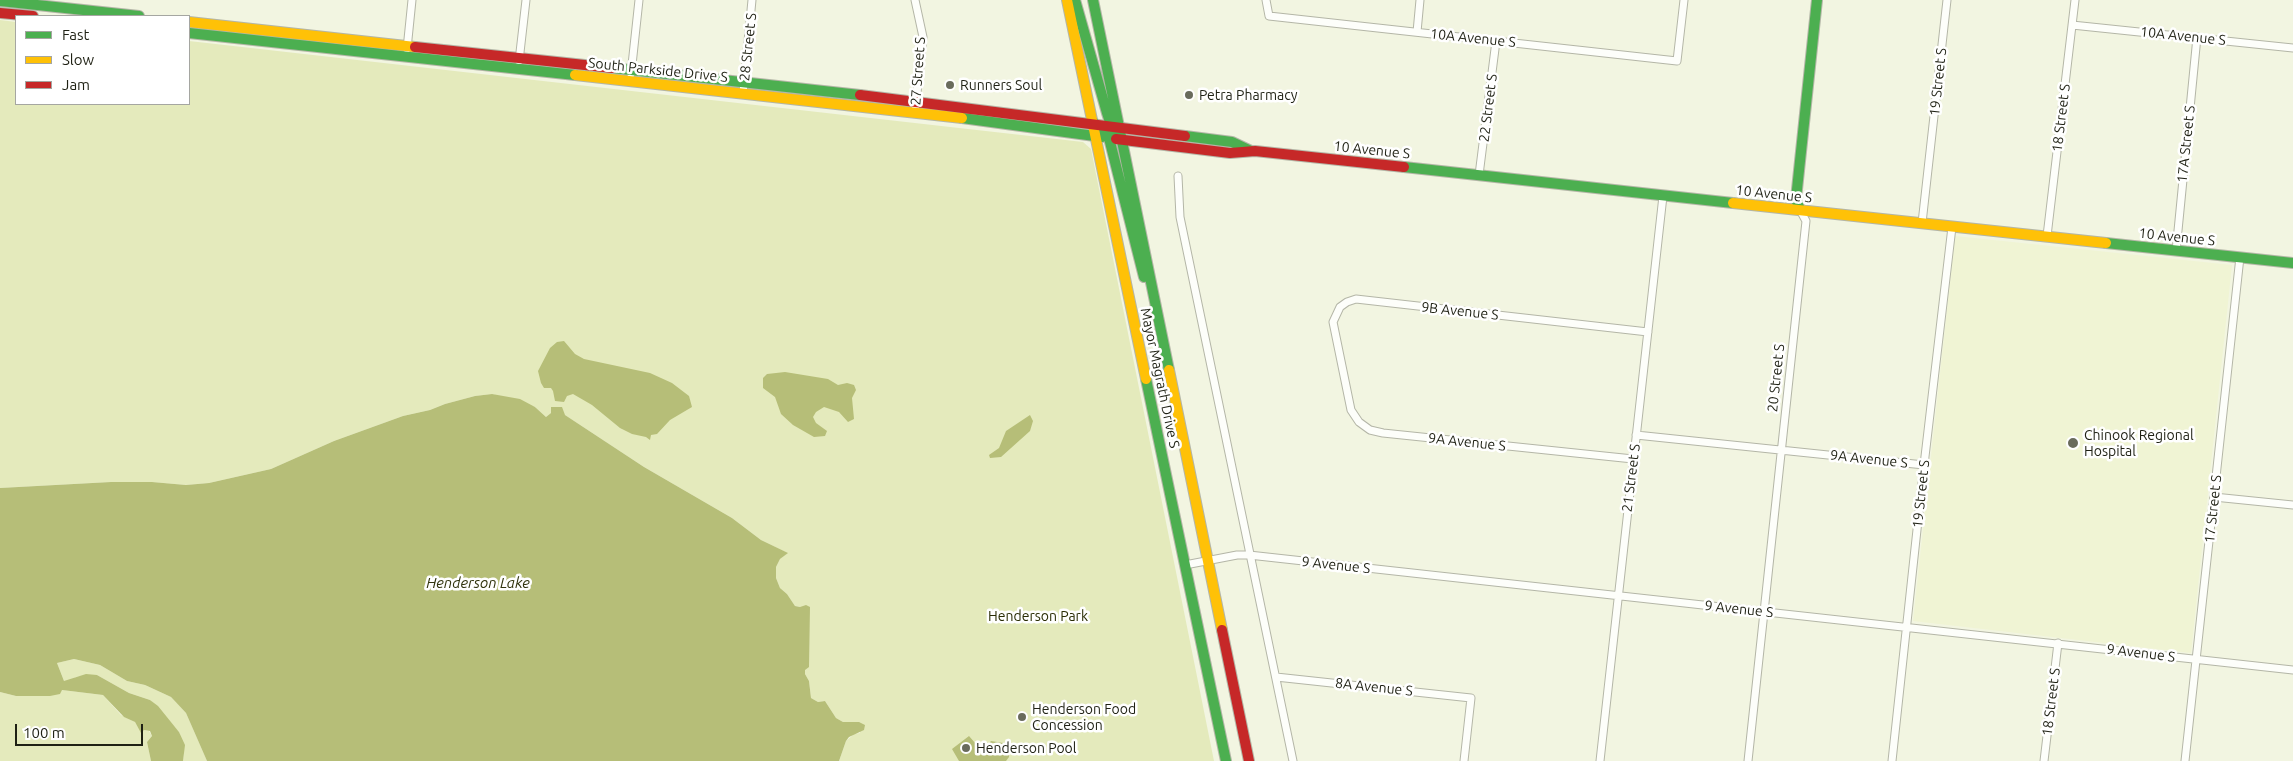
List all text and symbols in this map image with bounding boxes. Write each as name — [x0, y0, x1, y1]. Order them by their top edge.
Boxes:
street label: 28 Street S — [736, 12, 760, 82]
legend — [15, 15, 190, 105]
street label: 10A Avenue S — [2139, 23, 2227, 49]
street label: 10A Avenue S — [1429, 25, 1517, 51]
text: Fast — [62, 26, 89, 43]
street label: 27 Street S — [907, 36, 929, 106]
street label: 19 Street S — [1926, 47, 1950, 117]
text: Slow — [62, 51, 94, 68]
street label: South Parkside Drive S — [587, 54, 729, 86]
street label: 22 Street S — [1475, 73, 1501, 143]
text: Jam — [62, 76, 90, 93]
place label: Runners Soul — [960, 77, 1042, 93]
marker: Runners Soul — [944, 79, 956, 91]
street label: 18 Street S — [2048, 83, 2074, 153]
place label: Petra Pharmacy — [1199, 87, 1298, 103]
marker: Petra Pharmacy — [1183, 89, 1195, 101]
street label: 17A Street S — [2174, 104, 2198, 184]
street label: 10 Avenue S — [1333, 138, 1411, 162]
street label: 10 Avenue S — [1735, 182, 1813, 206]
street label: 10 Avenue S — [2138, 225, 2216, 249]
street label: 9B Avenue S — [1420, 299, 1500, 323]
street label: Mayor Magrath Drive S — [1137, 306, 1183, 450]
street label: 20 Street S — [1764, 343, 1788, 413]
place label: Chinook Regional Hospital — [2084, 427, 2194, 460]
street label: 9A Avenue S — [1427, 430, 1507, 454]
marker: Chinook Regional Hospital — [2066, 436, 2080, 450]
street label: 21 Street S — [1618, 443, 1644, 513]
street label: 9A Avenue S — [1829, 447, 1909, 471]
street label: 19 Street S — [1909, 459, 1933, 529]
street label: 17 Street S — [2201, 474, 2225, 544]
street label: 9 Avenue S — [1301, 553, 1371, 577]
water label: Henderson Lake — [426, 574, 530, 592]
street label: 9 Avenue S — [1704, 597, 1774, 621]
park label: Henderson Park — [988, 608, 1088, 624]
street label: 9 Avenue S — [2106, 640, 2176, 666]
street label: 18 Street S — [2038, 667, 2064, 737]
street label: 8A Avenue S — [1334, 675, 1414, 699]
place label: Henderson Food Concession — [1032, 701, 1136, 734]
marker: Henderson Food Concession — [1016, 711, 1028, 723]
scale bar — [18, 714, 145, 746]
text: 100 m — [23, 724, 65, 741]
place label: Henderson Pool — [976, 740, 1076, 756]
marker: Henderson Pool — [960, 742, 972, 754]

